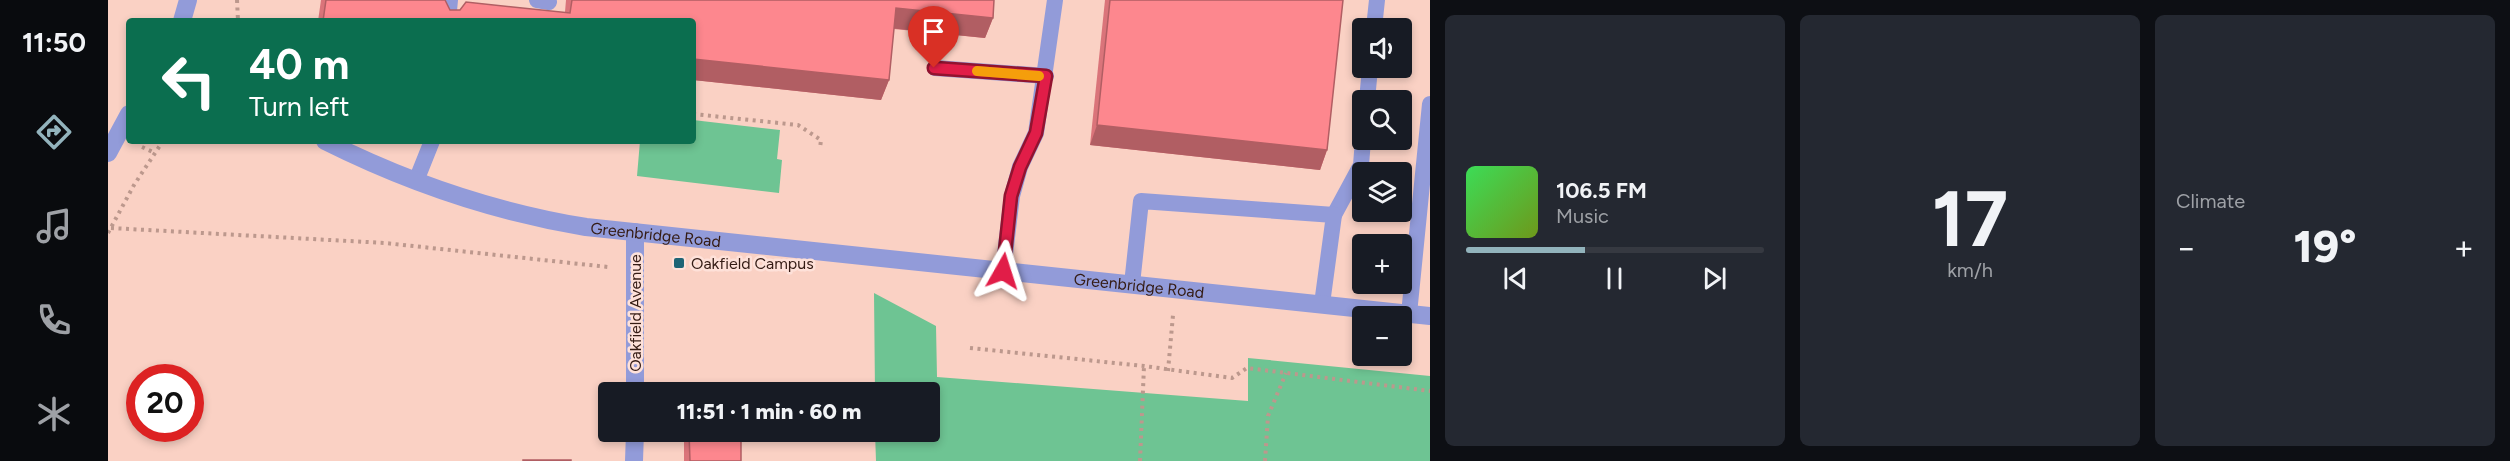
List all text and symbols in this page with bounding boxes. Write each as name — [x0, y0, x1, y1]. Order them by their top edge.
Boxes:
pin — [908, 6, 959, 68]
icon: arrive — [917, 15, 950, 48]
map controls — [1352, 18, 1412, 366]
button: sound — [1352, 18, 1412, 78]
text: 11:50 — [22, 26, 86, 59]
text: 40 m — [249, 39, 349, 90]
icon: left — [150, 42, 228, 120]
text: Turn left — [249, 90, 349, 123]
button: search — [1352, 90, 1412, 150]
icon: directions — [33, 111, 75, 153]
button: layers — [1352, 162, 1412, 222]
text: 17 — [1932, 172, 2008, 266]
text: 106.5 FM — [1556, 177, 1647, 204]
text: Climate — [2176, 189, 2245, 213]
text: Music — [1556, 204, 1609, 228]
icon: music — [33, 205, 75, 247]
street label: Greenbridge Road — [590, 219, 722, 251]
text: 19° — [2294, 219, 2356, 273]
text: − — [2176, 228, 2197, 267]
text: + — [2453, 228, 2474, 267]
button: + — [1352, 234, 1412, 294]
position arrow — [971, 239, 1035, 303]
street label: Oakfield Avenue — [626, 254, 645, 372]
place label: Oakfield Campus — [691, 254, 814, 273]
marker: Oakfield Campus — [672, 256, 686, 270]
text: km/h — [1947, 258, 1993, 282]
icon: previous — [1499, 262, 1532, 295]
icon: pause — [1598, 262, 1631, 295]
icon: next — [1698, 262, 1731, 295]
street label: Greenbridge Road — [1073, 270, 1205, 302]
icon: phone — [33, 299, 75, 341]
button: − — [1352, 306, 1412, 366]
speed limit sign: 20 — [126, 364, 204, 442]
icon: climate — [33, 393, 75, 435]
text: 11:51 · 1 min · 60 m — [677, 398, 861, 425]

